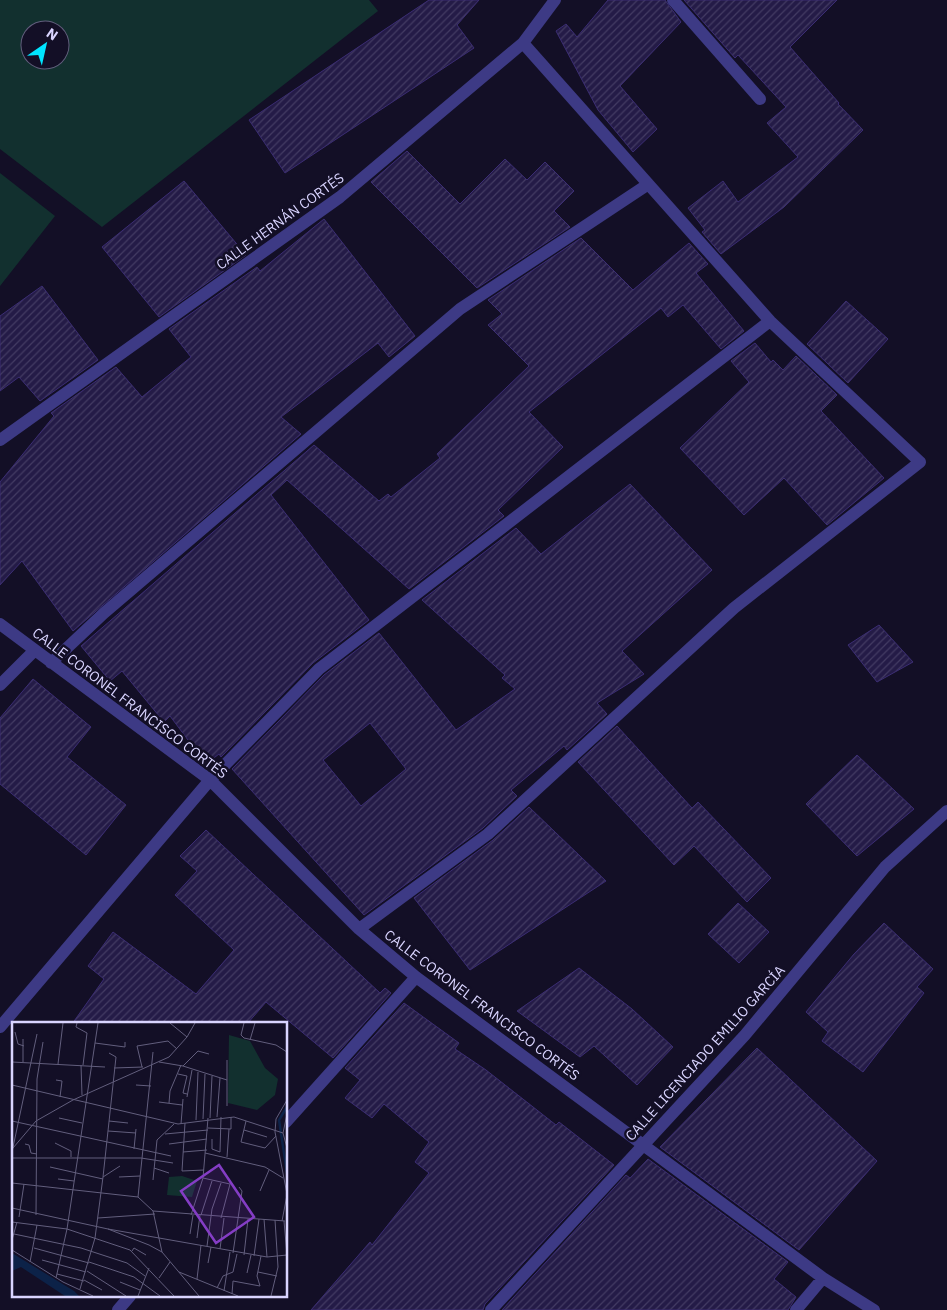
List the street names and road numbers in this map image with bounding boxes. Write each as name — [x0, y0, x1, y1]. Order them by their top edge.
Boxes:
street label: CALLE HERNÁN CORTÉS — [212, 168, 347, 273]
street label: CALLE CORONEL FRANCISCO CORTÉS — [29, 623, 232, 782]
street label: CALLE CORONEL FRANCISCO CORTÉS — [381, 925, 584, 1084]
street label: CALLE LICENCIADO EMILIO GARCÍA — [621, 961, 789, 1145]

